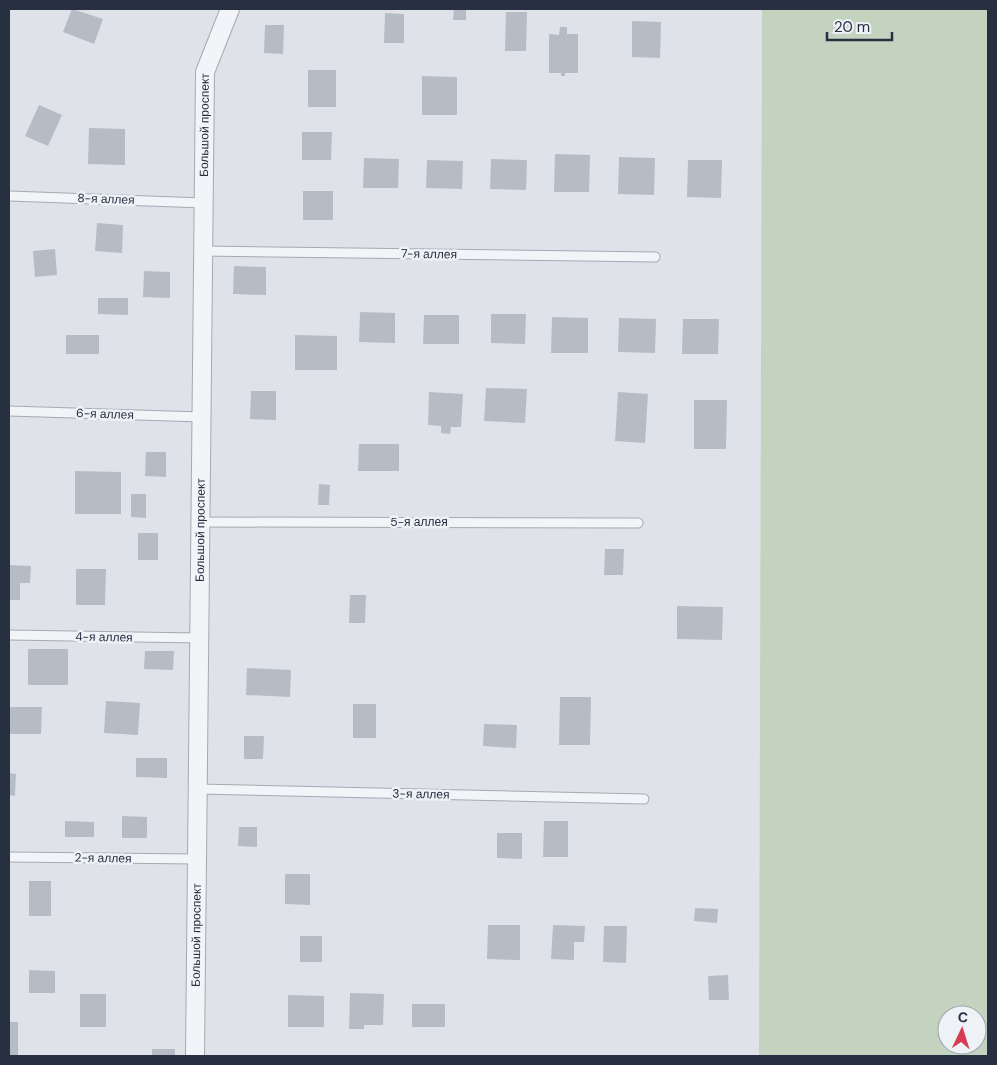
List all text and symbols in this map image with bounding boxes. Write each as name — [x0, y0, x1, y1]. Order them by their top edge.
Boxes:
scale bar — [827, 10, 892, 42]
text: 20 m — [834, 17, 870, 37]
street label: Большой проспект — [196, 73, 213, 177]
street label: 8-я аллея — [77, 190, 135, 208]
street label: 7-я аллея — [401, 246, 457, 262]
street label: 6-я аллея — [76, 405, 134, 423]
street label: Большой проспект — [192, 478, 209, 582]
street label: 5-я аллея — [390, 514, 448, 530]
street label: 4-я аллея — [75, 629, 133, 645]
street label: 3-я аллея — [392, 786, 450, 802]
street label: 2-я аллея — [74, 850, 132, 866]
street label: Большой проспект — [188, 883, 205, 987]
north arrow — [937, 1005, 987, 1055]
text: С — [957, 1008, 969, 1026]

